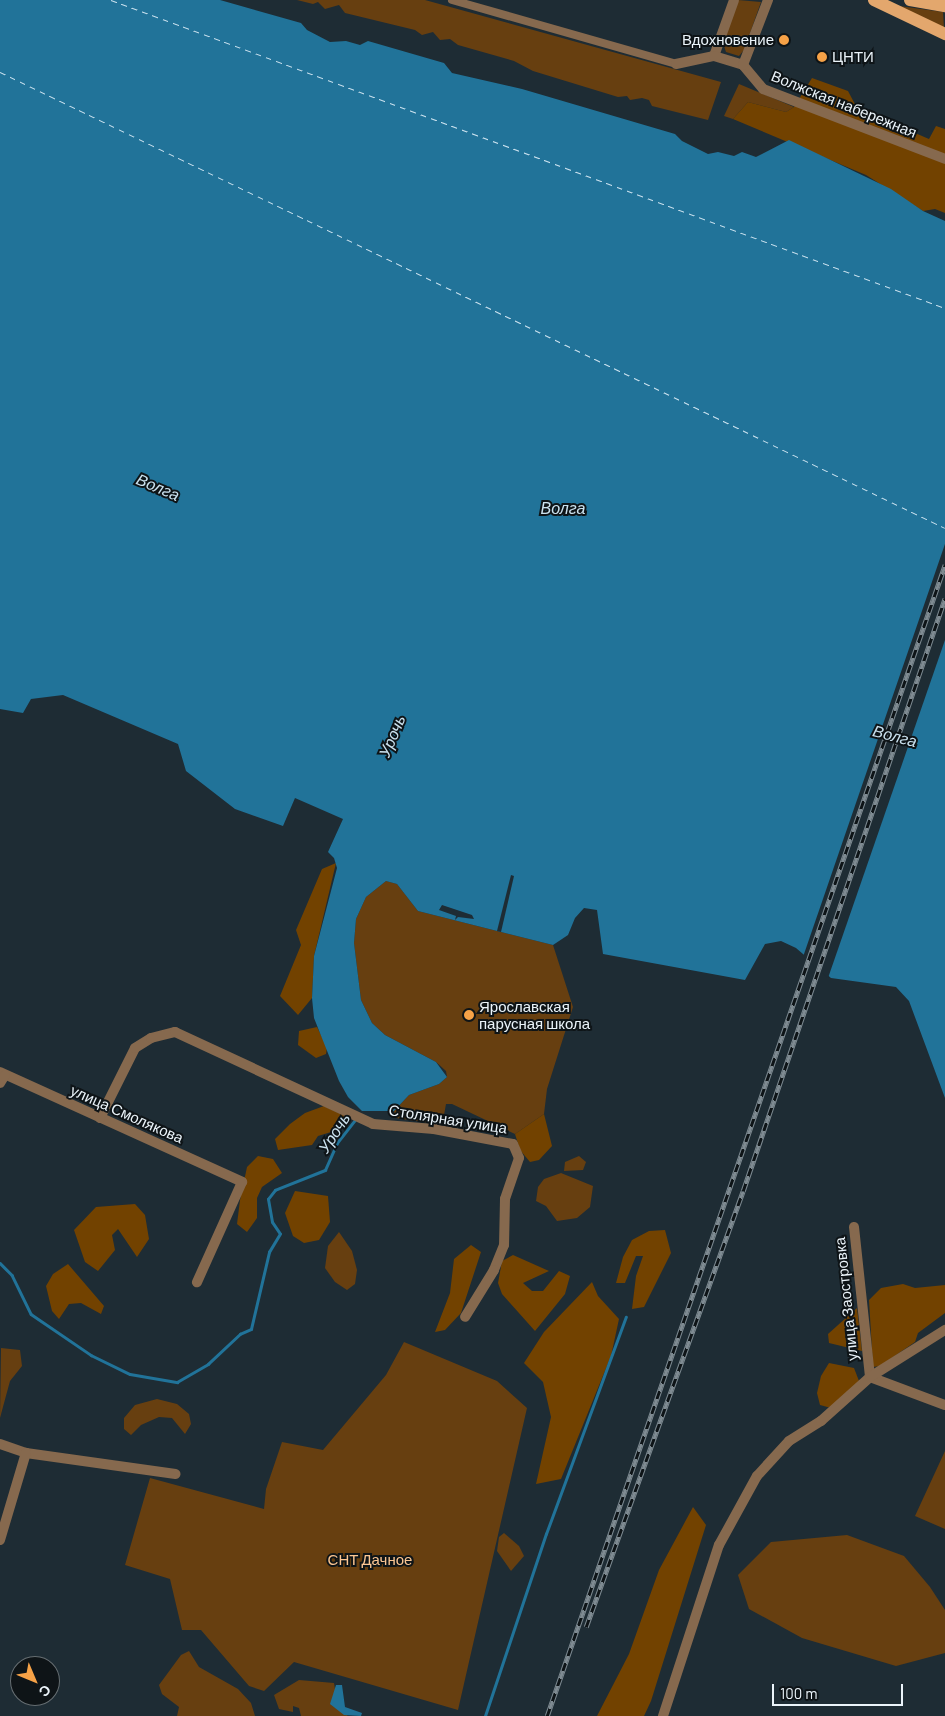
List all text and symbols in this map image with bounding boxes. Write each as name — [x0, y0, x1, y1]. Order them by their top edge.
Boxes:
place label: Вдохновение — [682, 31, 774, 49]
marker: Вдохновение — [778, 34, 790, 46]
place label: ЦНТИ — [832, 48, 874, 66]
marker: ЦНТИ — [816, 51, 828, 63]
street label: Волжская набережная — [769, 67, 919, 141]
water label: Волга — [134, 469, 182, 505]
water label: Волга — [541, 498, 585, 518]
water label: Урочь — [375, 712, 409, 760]
water label: Волга — [871, 721, 919, 751]
place label: Ярославская парусная школа — [479, 997, 590, 1032]
marker: Ярославская парусная школа — [463, 1009, 475, 1021]
street label: улица Смолякова — [68, 1081, 186, 1147]
street label: Столярная улица — [387, 1101, 509, 1137]
water label: Урочь — [314, 1109, 354, 1157]
street label: улица Заостровка — [831, 1236, 861, 1362]
park label: СНТ Дачное — [328, 1551, 412, 1569]
north arrow — [10, 1656, 60, 1706]
scale bar — [775, 1674, 906, 1706]
text: С — [36, 1682, 55, 1701]
text: 100 m — [780, 1684, 818, 1702]

